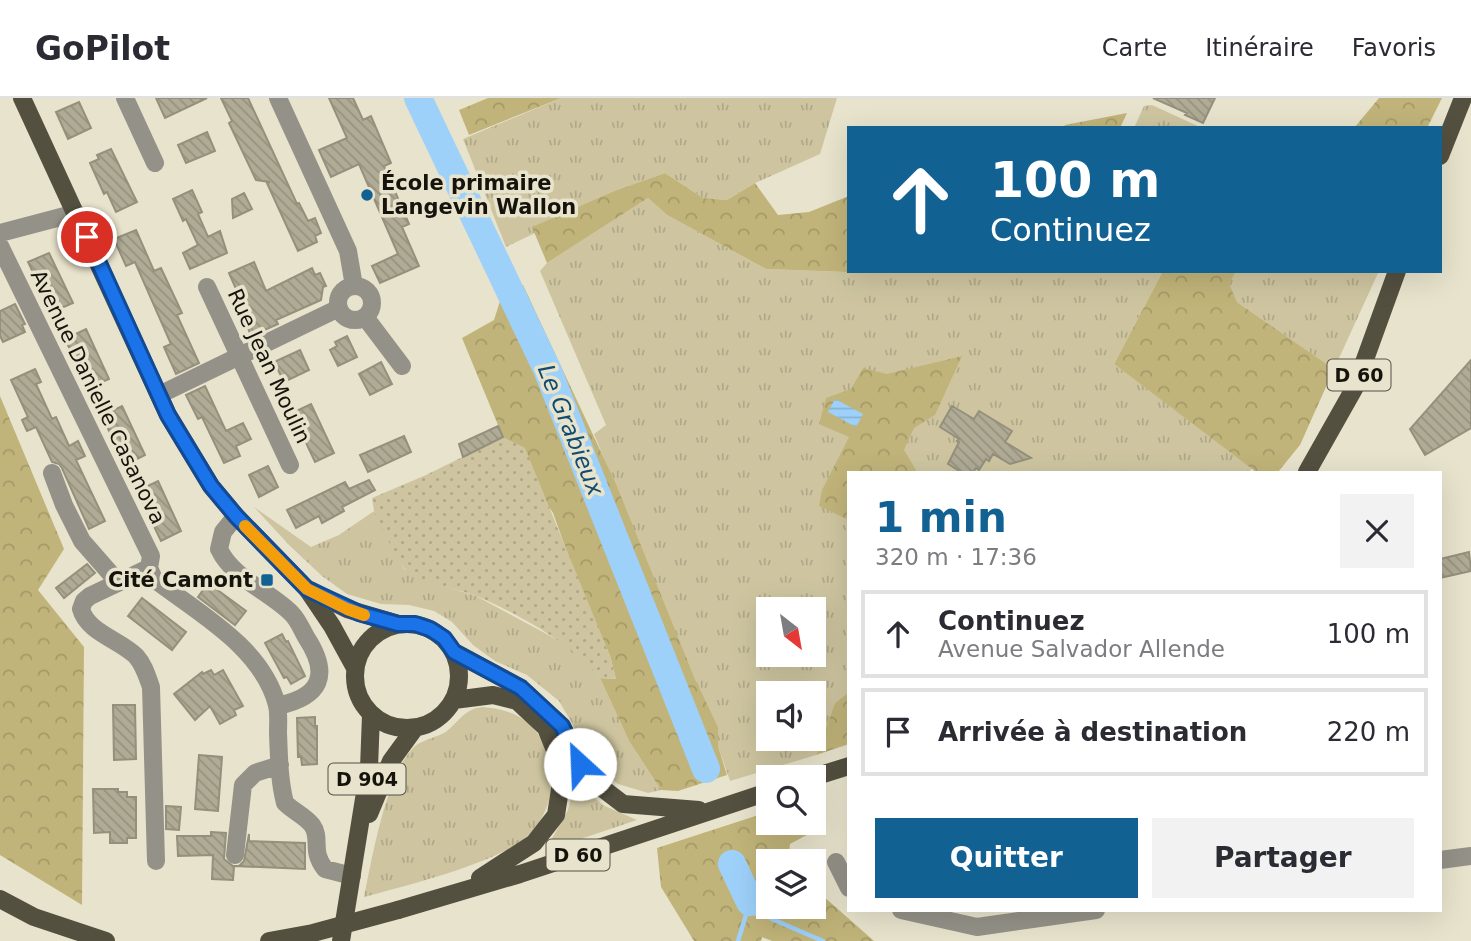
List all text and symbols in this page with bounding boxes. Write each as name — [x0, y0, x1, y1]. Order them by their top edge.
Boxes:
text: GoPilot — [35, 29, 170, 68]
text: Carte — [1102, 34, 1167, 62]
text: Itinéraire — [1205, 34, 1314, 62]
text: Favoris — [1352, 34, 1436, 62]
text: 100 m — [990, 152, 1160, 209]
icon: ahead — [875, 154, 966, 245]
place label: École primaire Langevin Wallon — [381, 170, 576, 219]
marker: École primaire Langevin Wallon — [359, 187, 375, 203]
pin — [57, 207, 117, 267]
text: Continuez — [990, 211, 1151, 249]
icon: arrive — [68, 218, 106, 256]
street label: Avenue Danielle Casanova — [26, 266, 170, 528]
street label: Rue Jean Moulin — [223, 285, 315, 447]
road number: D 60 — [1328, 360, 1390, 390]
water label: Le Grabieux — [533, 361, 609, 500]
text: 1 min — [875, 493, 1007, 542]
button: close — [1340, 494, 1414, 568]
text: 320 m · 17:36 — [875, 544, 1037, 570]
place label: Cité Camont — [108, 568, 253, 592]
marker: Cité Camont — [259, 572, 275, 588]
north arrow — [756, 597, 826, 667]
map controls — [756, 597, 826, 919]
text: Continuez — [938, 606, 1085, 636]
icon: ahead — [879, 615, 917, 653]
text: 100 m — [1327, 619, 1410, 649]
text: Avenue Salvador Allende — [938, 636, 1225, 662]
button: sound — [756, 681, 826, 751]
icon: arrive — [879, 713, 917, 751]
text: Arrivée à destination — [938, 717, 1247, 747]
text: 220 m — [1327, 717, 1410, 747]
position arrow — [543, 727, 617, 801]
road number: D 904 — [328, 764, 406, 794]
button: search — [756, 765, 826, 835]
button: Quitter — [875, 818, 1138, 898]
button: Partager — [1152, 818, 1414, 898]
road number: D 60 — [546, 840, 610, 870]
button: layers — [756, 849, 826, 919]

